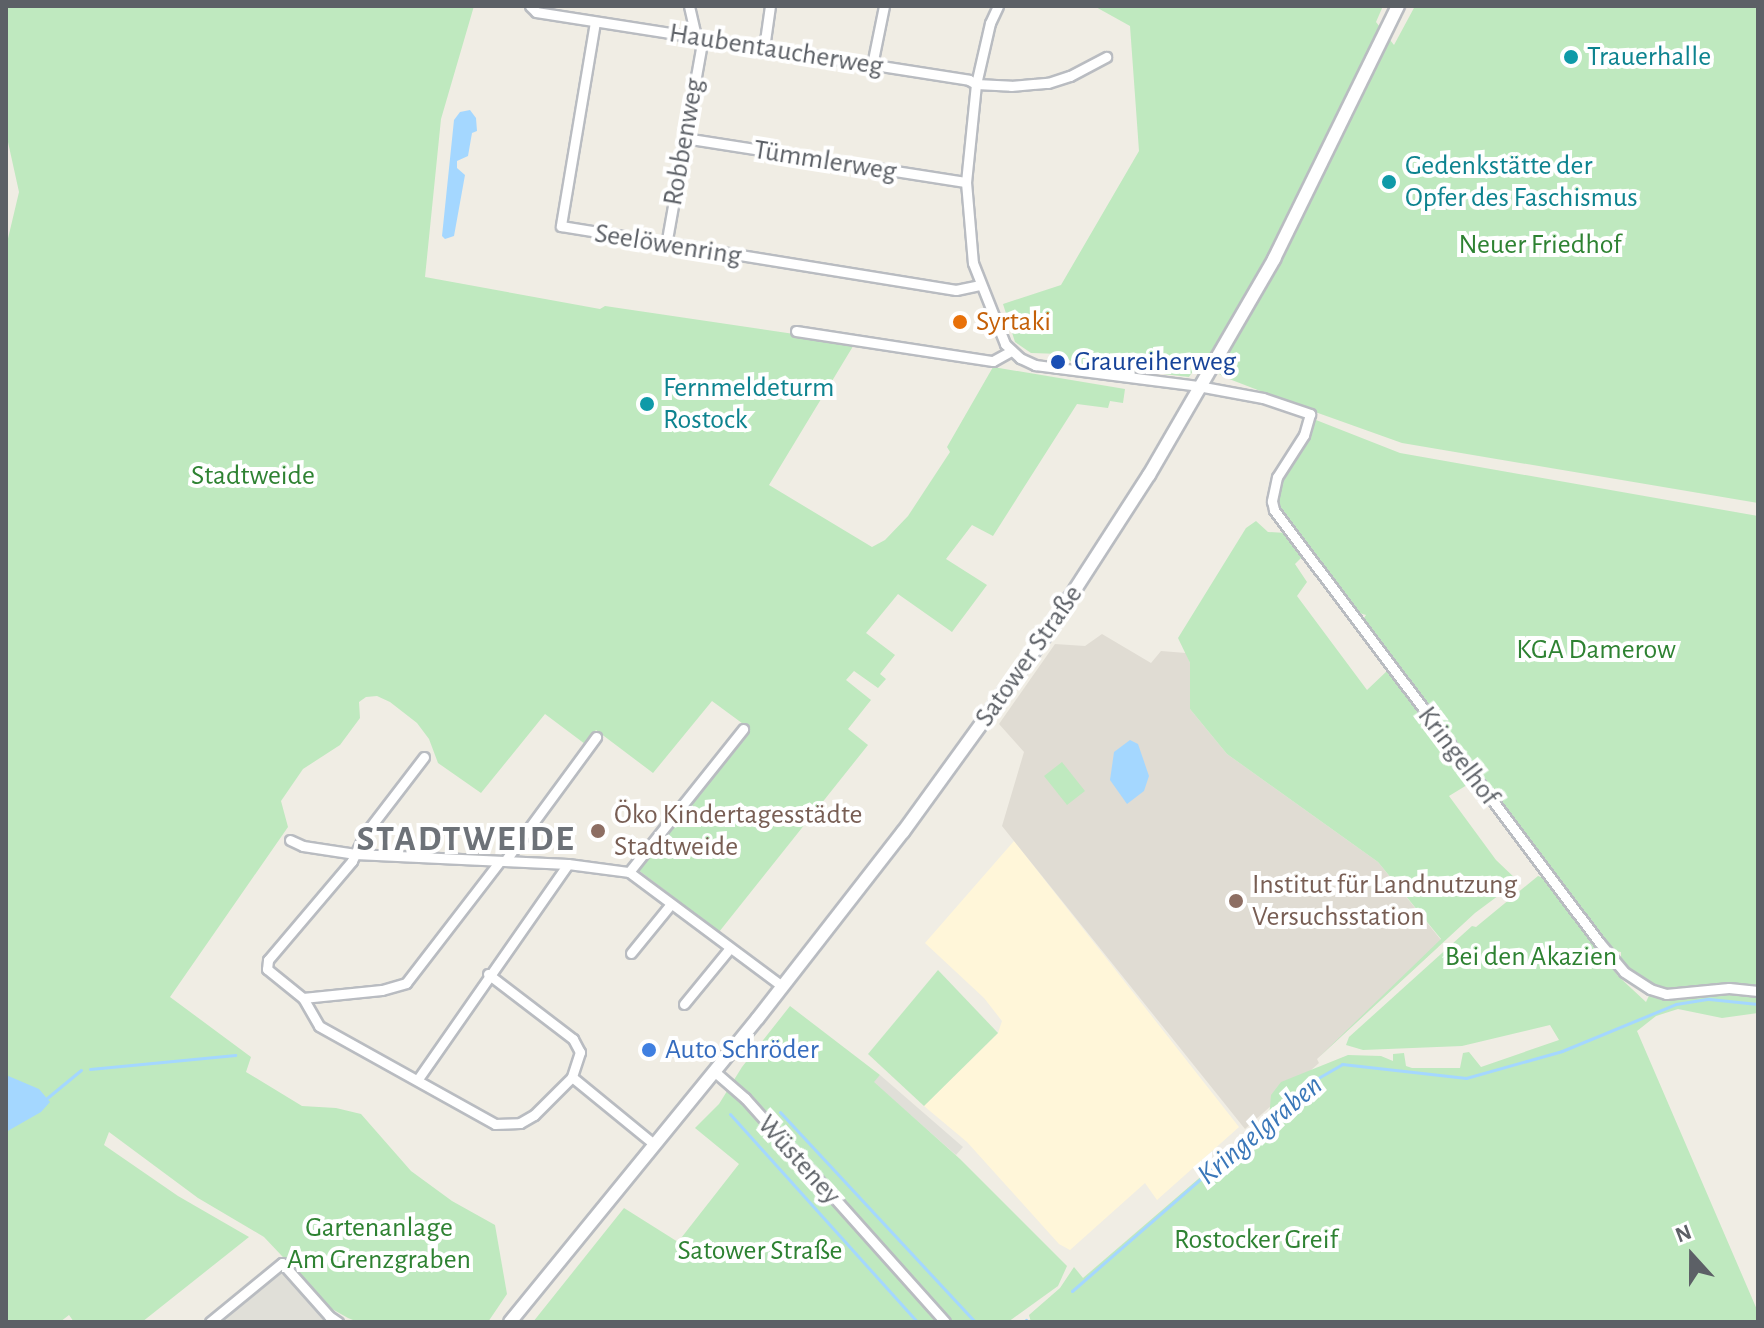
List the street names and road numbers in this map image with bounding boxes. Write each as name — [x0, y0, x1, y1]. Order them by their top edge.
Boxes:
street label: Haubentaucherweg — [667, 17, 885, 83]
street label: Robbenweg — [656, 76, 712, 208]
street label: Tümmlerweg — [751, 133, 899, 189]
street label: Seelöwenring — [592, 217, 744, 273]
street label: Satower Straße — [968, 579, 1090, 733]
street label: Kringelhof — [1410, 700, 1506, 812]
street label: Wüsteney — [750, 1108, 848, 1212]

